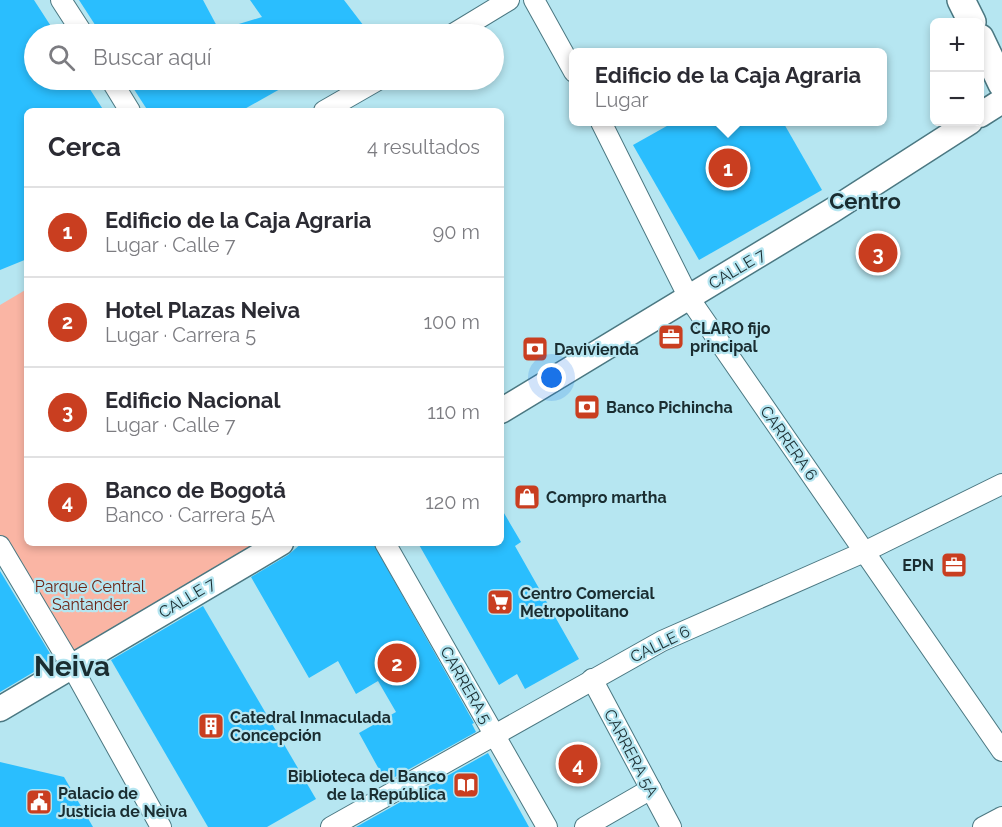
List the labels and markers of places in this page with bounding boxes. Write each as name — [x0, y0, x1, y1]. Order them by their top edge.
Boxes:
pin: 1 — [708, 146, 748, 190]
pin: 3 — [858, 230, 898, 276]
place label: CLARO fijo principal — [690, 319, 771, 356]
office icon: CLARO fijo principal — [656, 322, 686, 352]
bank icon: Davivienda — [520, 334, 550, 364]
place label: Davivienda — [554, 340, 639, 359]
bank icon: Banco Pichincha — [572, 392, 602, 422]
place label: Banco Pichincha — [606, 398, 733, 417]
shop icon: Compro martha — [512, 482, 542, 512]
place label: Compro martha — [546, 488, 667, 507]
office icon: EPN — [939, 550, 969, 580]
place label: EPN — [902, 556, 934, 575]
place label: Centro Comercial Metropolitano — [520, 584, 655, 621]
supermarket icon: Centro Comercial Metropolitano — [485, 587, 515, 617]
pin: 2 — [378, 640, 416, 686]
place label: Catedral Inmaculada Concepción — [230, 708, 391, 745]
building icon: Catedral Inmaculada Concepción — [196, 711, 226, 741]
pin: 4 — [558, 742, 598, 786]
place label: Biblioteca del Banco de la República — [288, 767, 446, 804]
library icon: Biblioteca del Banco de la República — [451, 770, 481, 800]
place label: Palacio de Justicia de Neiva — [58, 784, 187, 821]
public building icon: Palacio de Justicia de Neiva — [24, 787, 54, 817]

